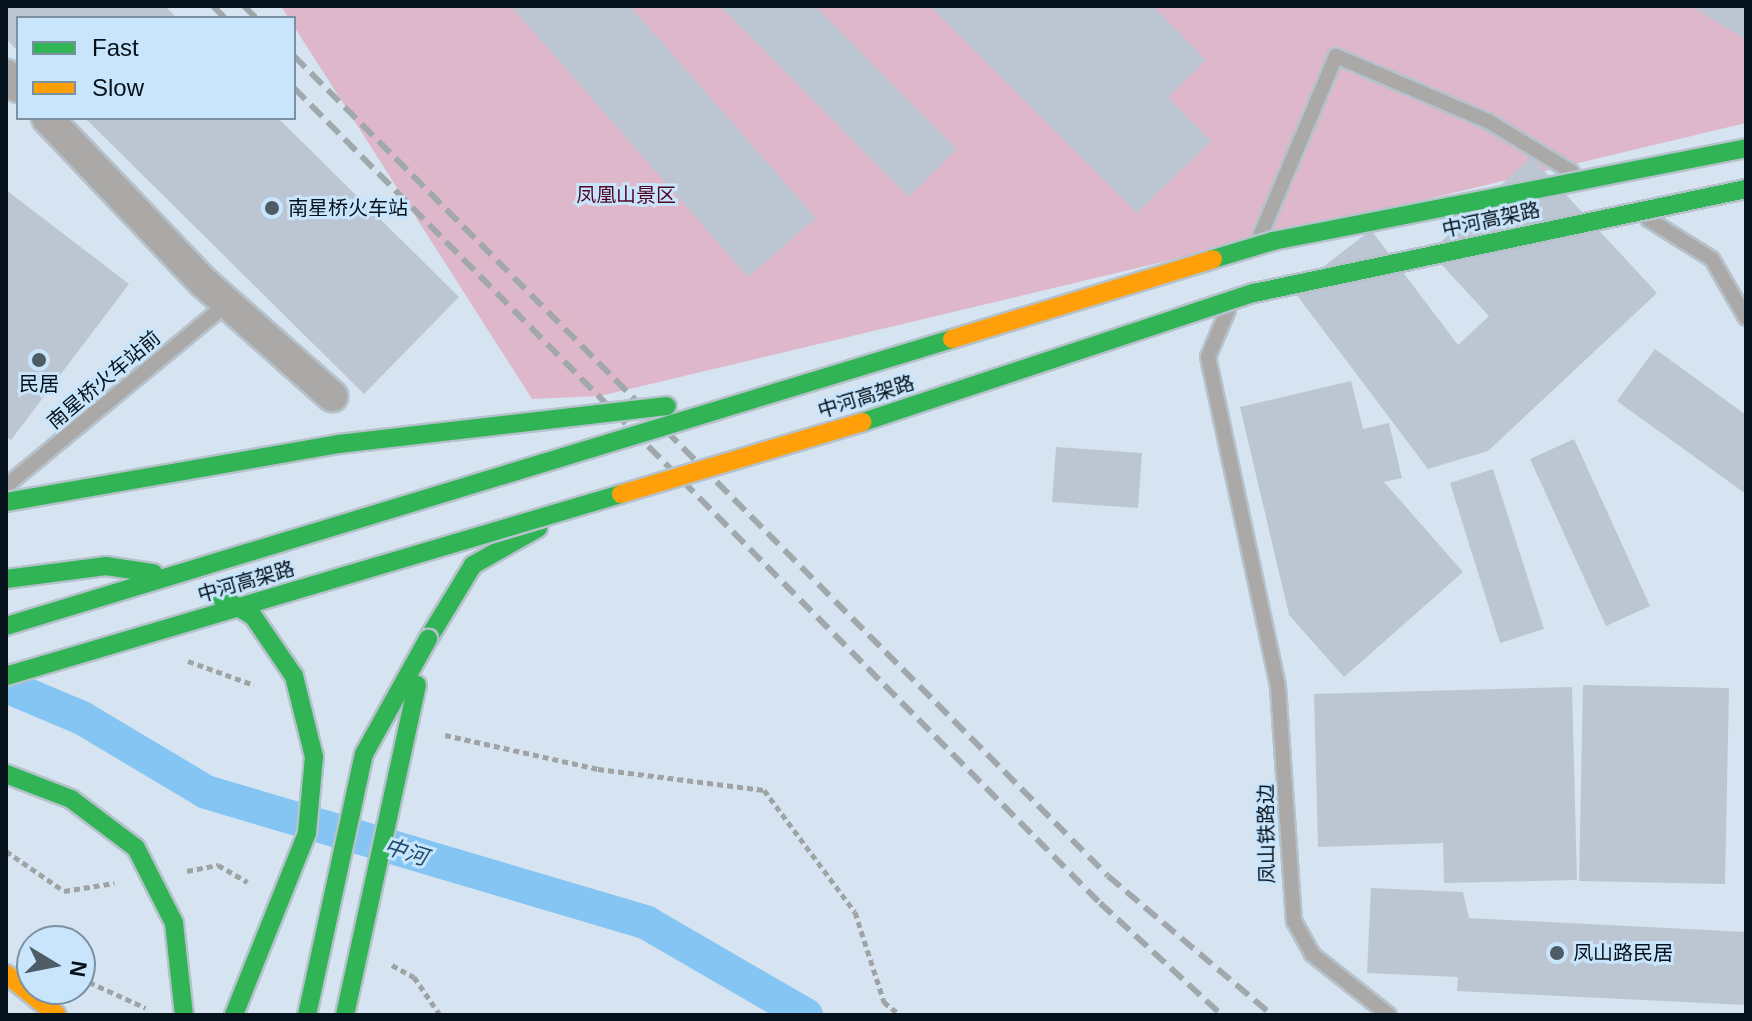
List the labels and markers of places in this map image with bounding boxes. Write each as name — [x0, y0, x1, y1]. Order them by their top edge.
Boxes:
place label: 南星桥火车站 — [288, 196, 408, 220]
marker: 南星桥火车站 — [263, 199, 281, 217]
marker: 民居 — [30, 351, 48, 369]
place label: 民居 — [19, 372, 59, 396]
place label: 凤山路民居 — [1573, 941, 1673, 965]
marker: 凤山路民居 — [1548, 944, 1566, 962]

